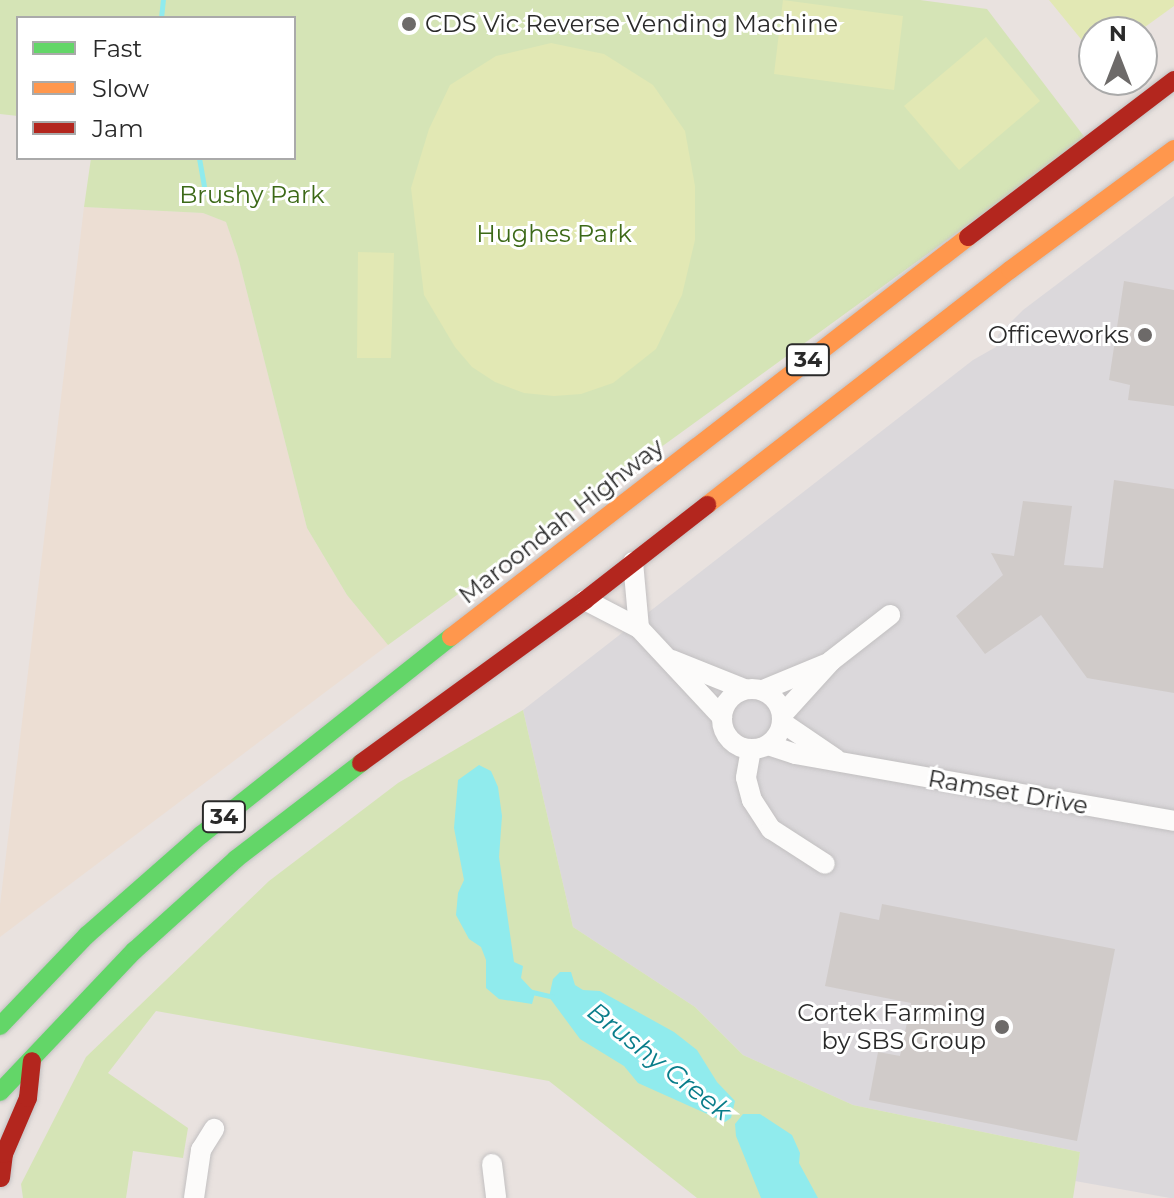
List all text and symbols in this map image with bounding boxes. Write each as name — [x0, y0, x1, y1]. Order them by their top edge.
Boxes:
place label: CDS Vic Reverse Vending Machine — [425, 10, 838, 38]
marker: CDS Vic Reverse Vending Machine — [400, 15, 418, 33]
legend — [16, 16, 296, 160]
north arrow — [1078, 16, 1158, 96]
text: N — [1109, 20, 1127, 47]
text: Fast — [92, 34, 142, 63]
text: Slow — [92, 74, 149, 103]
text: Jam — [92, 114, 144, 143]
park label: Brushy Park — [179, 181, 325, 209]
park label: Hughes Park — [476, 220, 632, 248]
place label: Officeworks — [988, 321, 1129, 349]
marker: Officeworks — [1136, 326, 1154, 344]
road number: 34 — [784, 342, 832, 378]
street label: Maroondah Highway — [453, 432, 669, 610]
street label: Ramset Drive — [926, 764, 1090, 820]
road number: 34 — [200, 799, 248, 835]
water label: Brushy Creek — [581, 996, 737, 1128]
place label: Cortek Farming by SBS Group — [797, 999, 986, 1055]
marker: Cortek Farming by SBS Group — [993, 1018, 1011, 1036]

